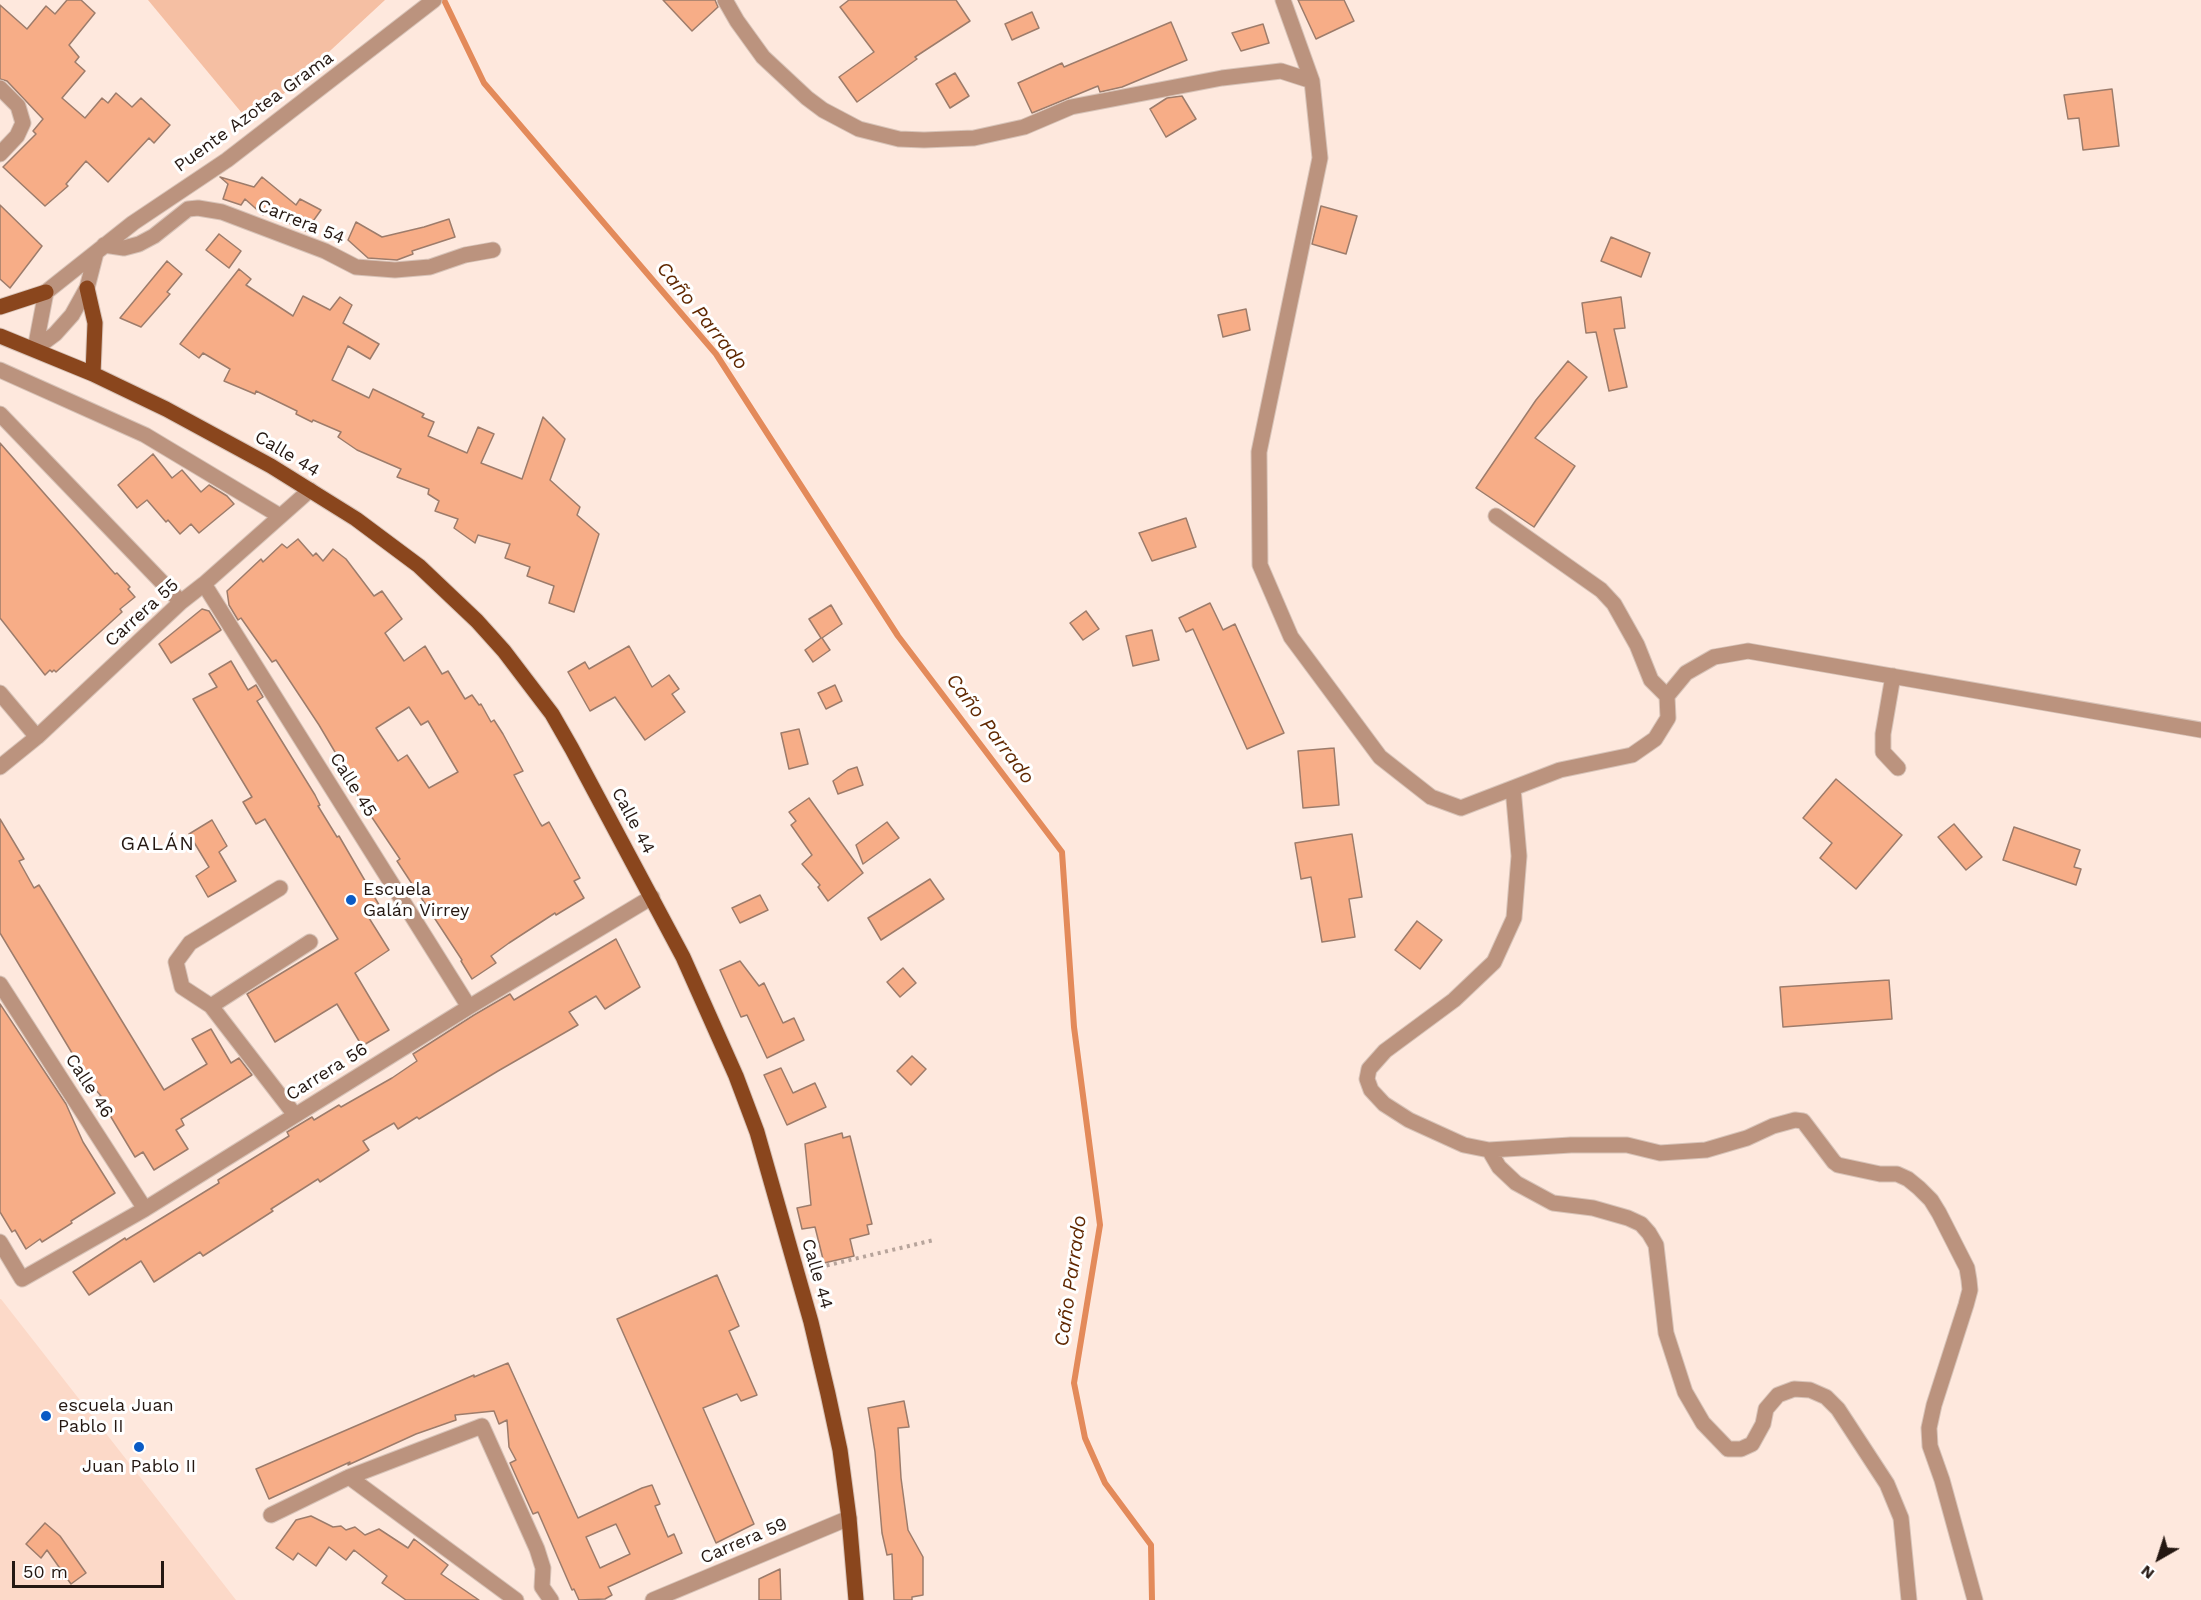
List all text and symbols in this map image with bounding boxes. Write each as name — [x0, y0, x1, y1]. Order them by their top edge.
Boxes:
street label: Puente Azotea Grama — [170, 47, 338, 177]
street label: Carrera 54 — [254, 195, 348, 249]
water label: Caño Parrado — [651, 257, 753, 375]
street label: Calle 44 — [251, 426, 323, 482]
street label: Carrera 55 — [101, 574, 183, 652]
water label: Caño Parrado — [941, 669, 1039, 789]
street label: Calle 45 — [325, 749, 381, 821]
street label: Calle 44 — [607, 784, 659, 858]
district label: GALÁN — [120, 832, 196, 856]
place label: Escuela Galán Virrey — [363, 879, 469, 922]
marker: Escuela Galán Virrey — [344, 893, 358, 907]
street label: Carrera 56 — [282, 1038, 372, 1106]
street label: Calle 46 — [60, 1050, 118, 1122]
water label: Caño Parrado — [1050, 1214, 1092, 1348]
street label: Calle 44 — [797, 1236, 837, 1312]
place label: escuela Juan Pablo II — [58, 1395, 174, 1438]
marker: escuela Juan Pablo II — [39, 1409, 53, 1423]
marker: Juan Pablo II — [132, 1440, 146, 1454]
place label: Juan Pablo II — [82, 1456, 196, 1478]
street label: Carrera 59 — [697, 1513, 791, 1569]
north arrow — [2129, 1528, 2189, 1588]
scale bar — [15, 1549, 166, 1587]
text: 50 m — [23, 1561, 68, 1582]
text: N — [2137, 1561, 2158, 1583]

